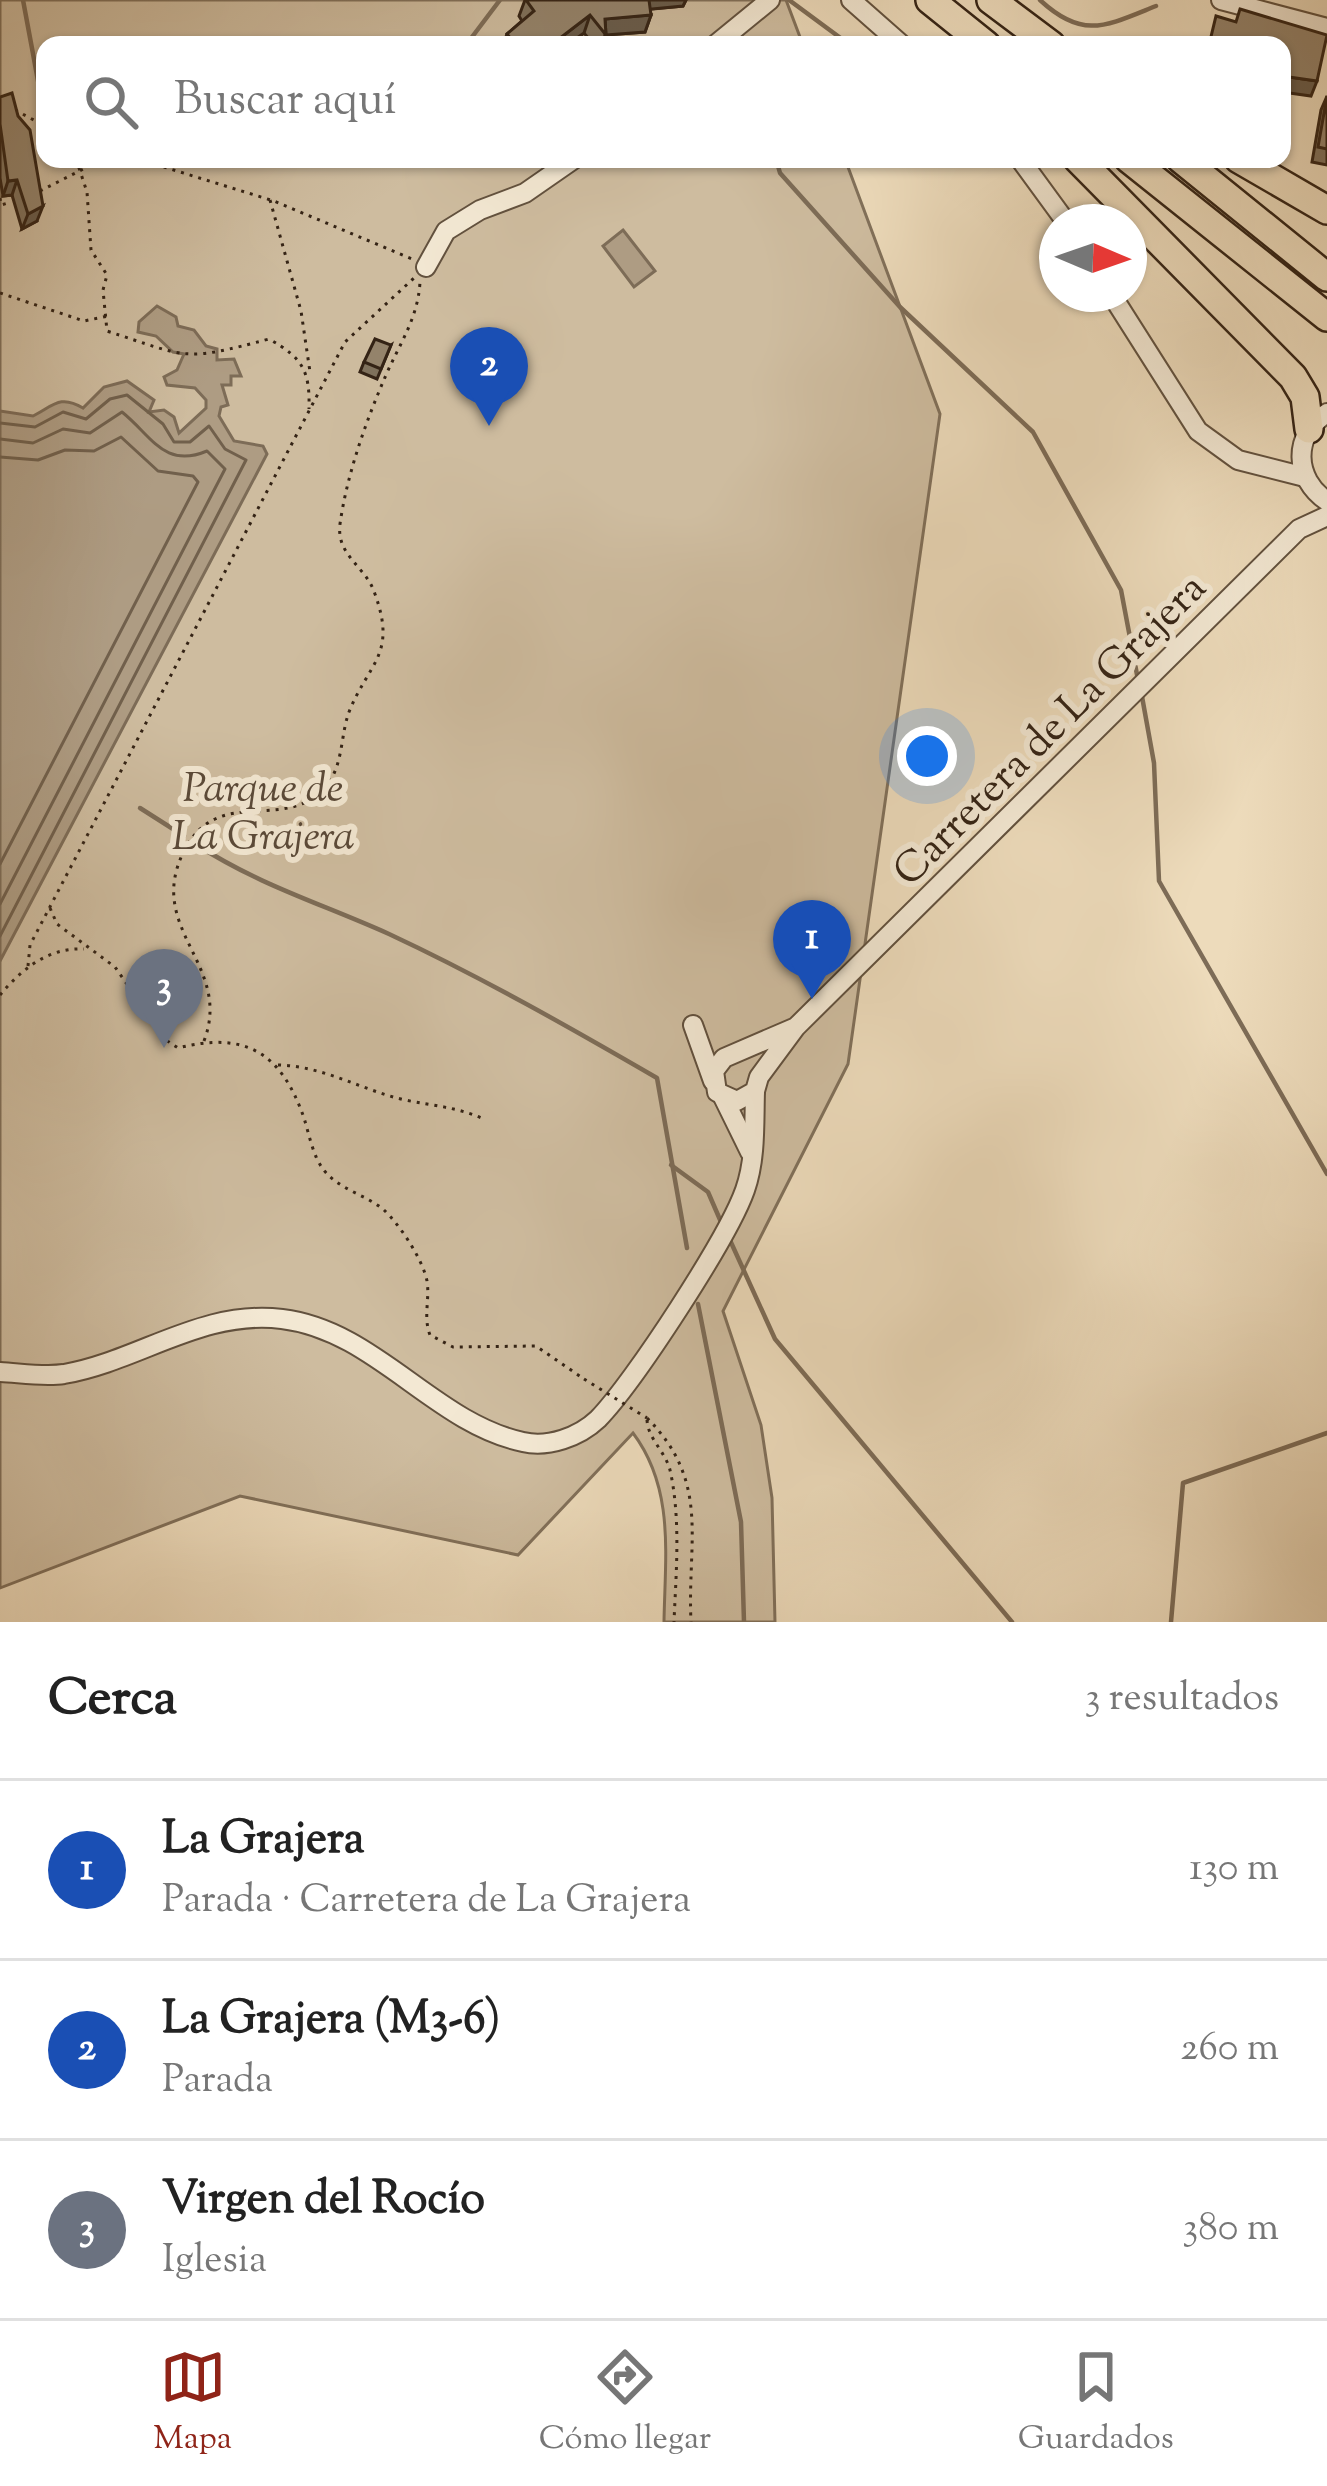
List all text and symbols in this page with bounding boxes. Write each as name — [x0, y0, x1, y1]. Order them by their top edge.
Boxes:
search box — [36, 36, 1291, 168]
icon: search — [78, 69, 144, 135]
text: Buscar aquí — [174, 70, 396, 135]
north arrow — [1039, 204, 1147, 312]
pin: 2 — [450, 327, 528, 426]
street label: Carretera de La Grajera — [881, 561, 1222, 902]
your location — [897, 726, 957, 786]
park label: Parque de La Grajera — [172, 761, 355, 869]
pin: 1 — [773, 900, 851, 999]
pin: 3 — [125, 949, 203, 1048]
text: Cerca — [48, 1664, 177, 1737]
text: 3 resultados — [1085, 1672, 1279, 1728]
text: La Grajera — [162, 1809, 365, 1874]
text: 1 — [80, 1842, 94, 1898]
text: 130 m — [1189, 1842, 1279, 1898]
text: Parada · Carretera de La Grajera — [162, 1874, 691, 1930]
text: La Grajera (M3-6) — [162, 1989, 500, 2054]
text: 2 — [78, 2022, 96, 2078]
text: 260 m — [1180, 2022, 1279, 2078]
text: Parada — [162, 2054, 273, 2110]
text: Virgen del Rocío — [162, 2169, 485, 2234]
text: 3 — [79, 2202, 95, 2258]
text: 380 m — [1183, 2202, 1279, 2258]
text: Iglesia — [162, 2234, 267, 2290]
tab: Mapa — [153, 2344, 232, 2464]
tab: Cómo llegar — [539, 2344, 711, 2464]
tab: Guardados — [1018, 2344, 1174, 2464]

